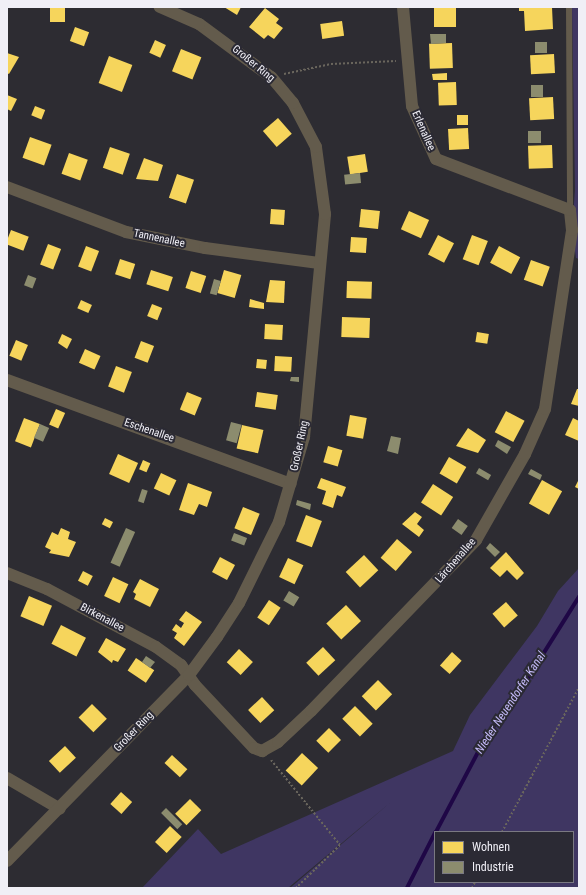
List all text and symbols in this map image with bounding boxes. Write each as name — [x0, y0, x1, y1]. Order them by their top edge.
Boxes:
street label: Großer Ring — [229, 43, 277, 85]
street label: Erlenallee — [408, 109, 438, 153]
street label: Tannenallee — [132, 227, 186, 251]
street label: Eschenallee — [122, 416, 176, 446]
street label: Großer Ring — [288, 420, 312, 472]
street label: Lärchenallee — [433, 536, 479, 586]
street label: Birkenallee — [78, 601, 126, 635]
water label: Nieder Neuendorfer Kanal — [473, 649, 549, 757]
street label: Großer Ring — [111, 709, 157, 755]
legend — [434, 831, 574, 883]
text: Wohnen — [472, 840, 510, 854]
text: Industrie — [472, 860, 514, 874]

